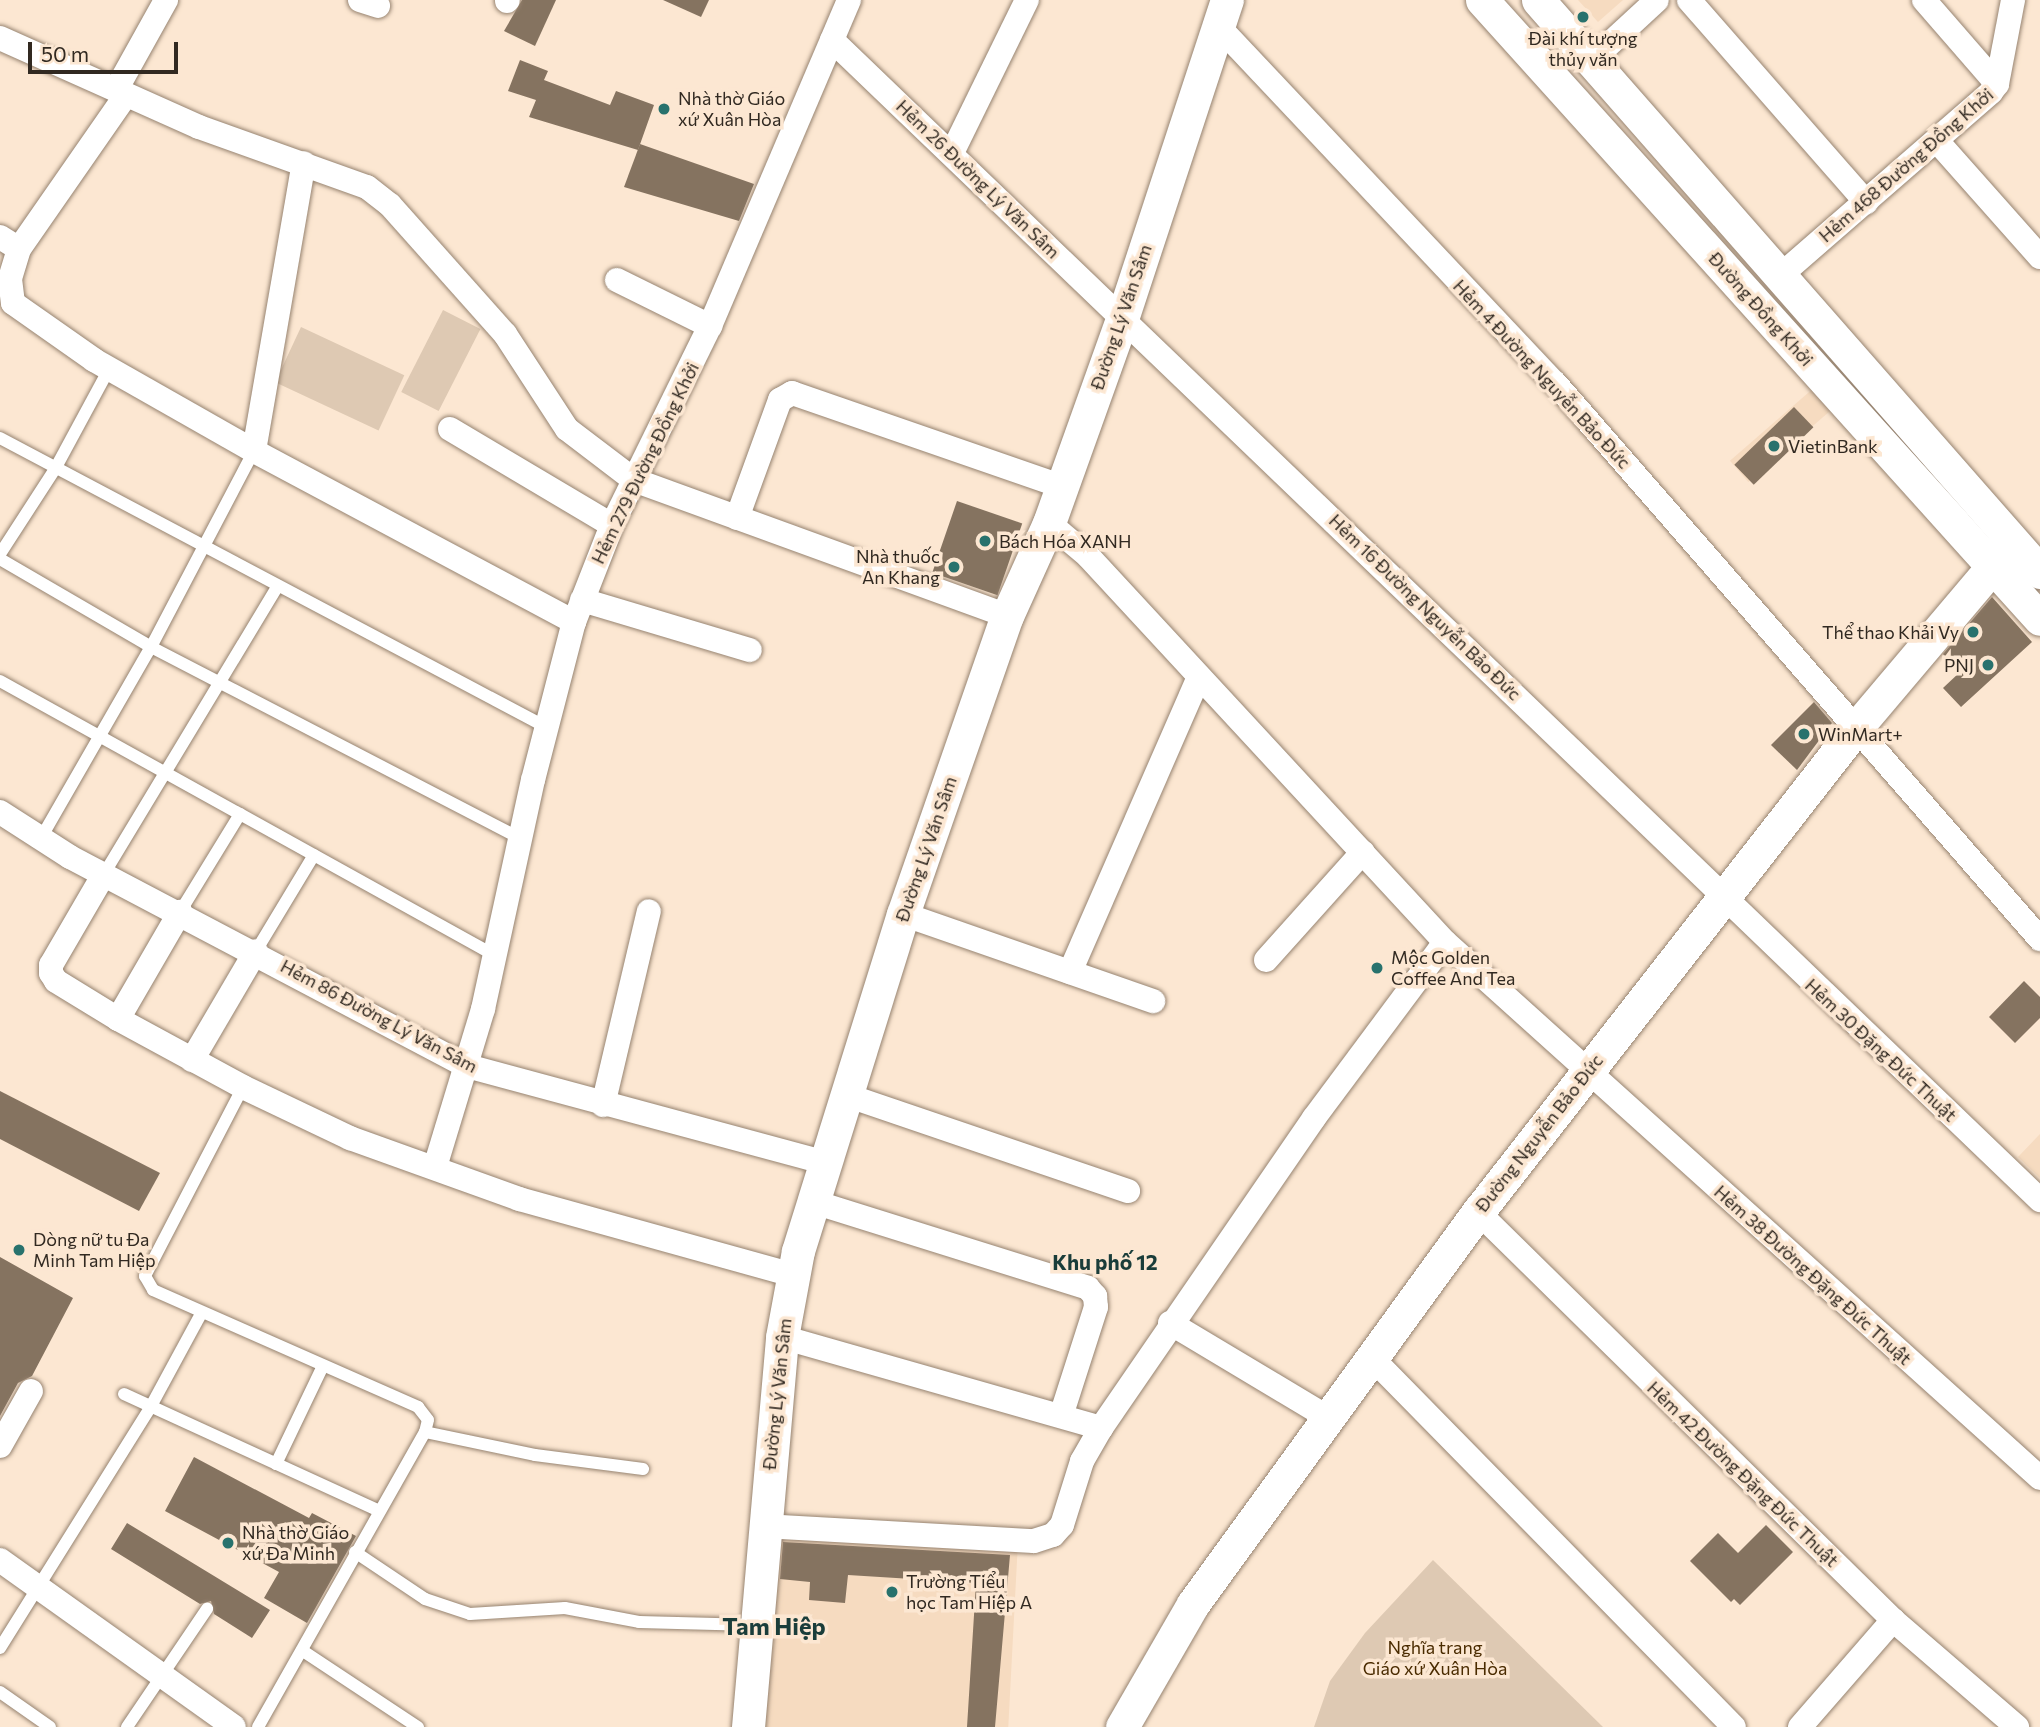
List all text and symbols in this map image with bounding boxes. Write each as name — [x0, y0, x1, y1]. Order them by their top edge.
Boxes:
marker: Đài khí tượng thủy văn — [1575, 9, 1591, 25]
scale bar — [32, 28, 182, 72]
place label: Đài khí tượng thủy văn — [1528, 28, 1638, 70]
text: 50 m — [41, 41, 89, 66]
street label: Hẻm 468 Đường Đồng Khởi — [1814, 83, 1998, 247]
place label: Nhà thờ Giáo xứ Xuân Hòa — [678, 88, 785, 130]
street label: Hẻm 26 Đường Lý Văn Sâm — [892, 95, 1064, 263]
marker: Nhà thờ Giáo xứ Xuân Hòa — [656, 101, 672, 117]
street label: Đường Lý Văn Sâm — [1086, 242, 1156, 392]
street label: Đường Đồng Khởi — [1704, 248, 1818, 370]
street label: Hẻm 4 Đường Nguyễn Bảo Đức — [1449, 275, 1635, 473]
street label: Hẻm 279 Đường Đồng Khởi — [587, 359, 703, 567]
place label: VietinBank — [1788, 435, 1878, 457]
marker: VietinBank — [1766, 438, 1782, 454]
street label: Hẻm 16 Đường Nguyễn Bảo Đức — [1325, 510, 1525, 704]
place label: Bách Hóa XANH — [999, 530, 1131, 552]
marker: Bách Hóa XANH — [977, 533, 993, 549]
place label: Nhà thuốc An Khang — [856, 546, 940, 588]
marker: Nhà thuốc An Khang — [946, 559, 962, 575]
place label: Thể thao Khải Vy — [1822, 621, 1959, 643]
marker: Thể thao Khải Vy — [1965, 624, 1981, 640]
place label: PNJ — [1944, 654, 1974, 676]
marker: PNJ — [1980, 657, 1996, 673]
place label: WinMart+ — [1818, 723, 1903, 745]
marker: WinMart+ — [1796, 726, 1812, 742]
street label: Đường Lý Văn Sâm — [891, 774, 961, 924]
place label: Mộc Golden Coffee And Tea — [1391, 947, 1515, 990]
street label: Hẻm 86 Đường Lý Văn Sâm — [277, 955, 481, 1077]
marker: Mộc Golden Coffee And Tea — [1369, 960, 1385, 976]
street label: Hẻm 30 Đặng Đức Thuật — [1801, 974, 1961, 1126]
street label: Đường Nguyễn Bảo Đức — [1471, 1050, 1607, 1216]
street label: Hẻm 38 Đường Đặng Đức Thuật — [1710, 1181, 1916, 1369]
place label: Dòng nữ tu Đa Minh Tam Hiệp — [33, 1229, 156, 1272]
marker: Dòng nữ tu Đa Minh Tam Hiệp — [11, 1242, 27, 1258]
district label: Khu phố 12 — [1052, 1249, 1158, 1275]
street label: Đường Lý Văn Sâm — [758, 1317, 796, 1471]
street label: Hẻm 42 Đường Đặng Đức Thuật — [1643, 1377, 1843, 1571]
place label: Nhà thờ Giáo xứ Đa Minh — [242, 1522, 349, 1564]
marker: Nhà thờ Giáo xứ Đa Minh — [220, 1535, 236, 1551]
place label: Trường Tiểu học Tam Hiệp A — [906, 1571, 1032, 1614]
marker: Trường Tiểu học Tam Hiệp A — [884, 1584, 900, 1600]
district label: Tam Hiệp — [722, 1612, 826, 1640]
park label: Nghĩa trang Giáo xứ Xuân Hòa — [1363, 1637, 1507, 1680]

